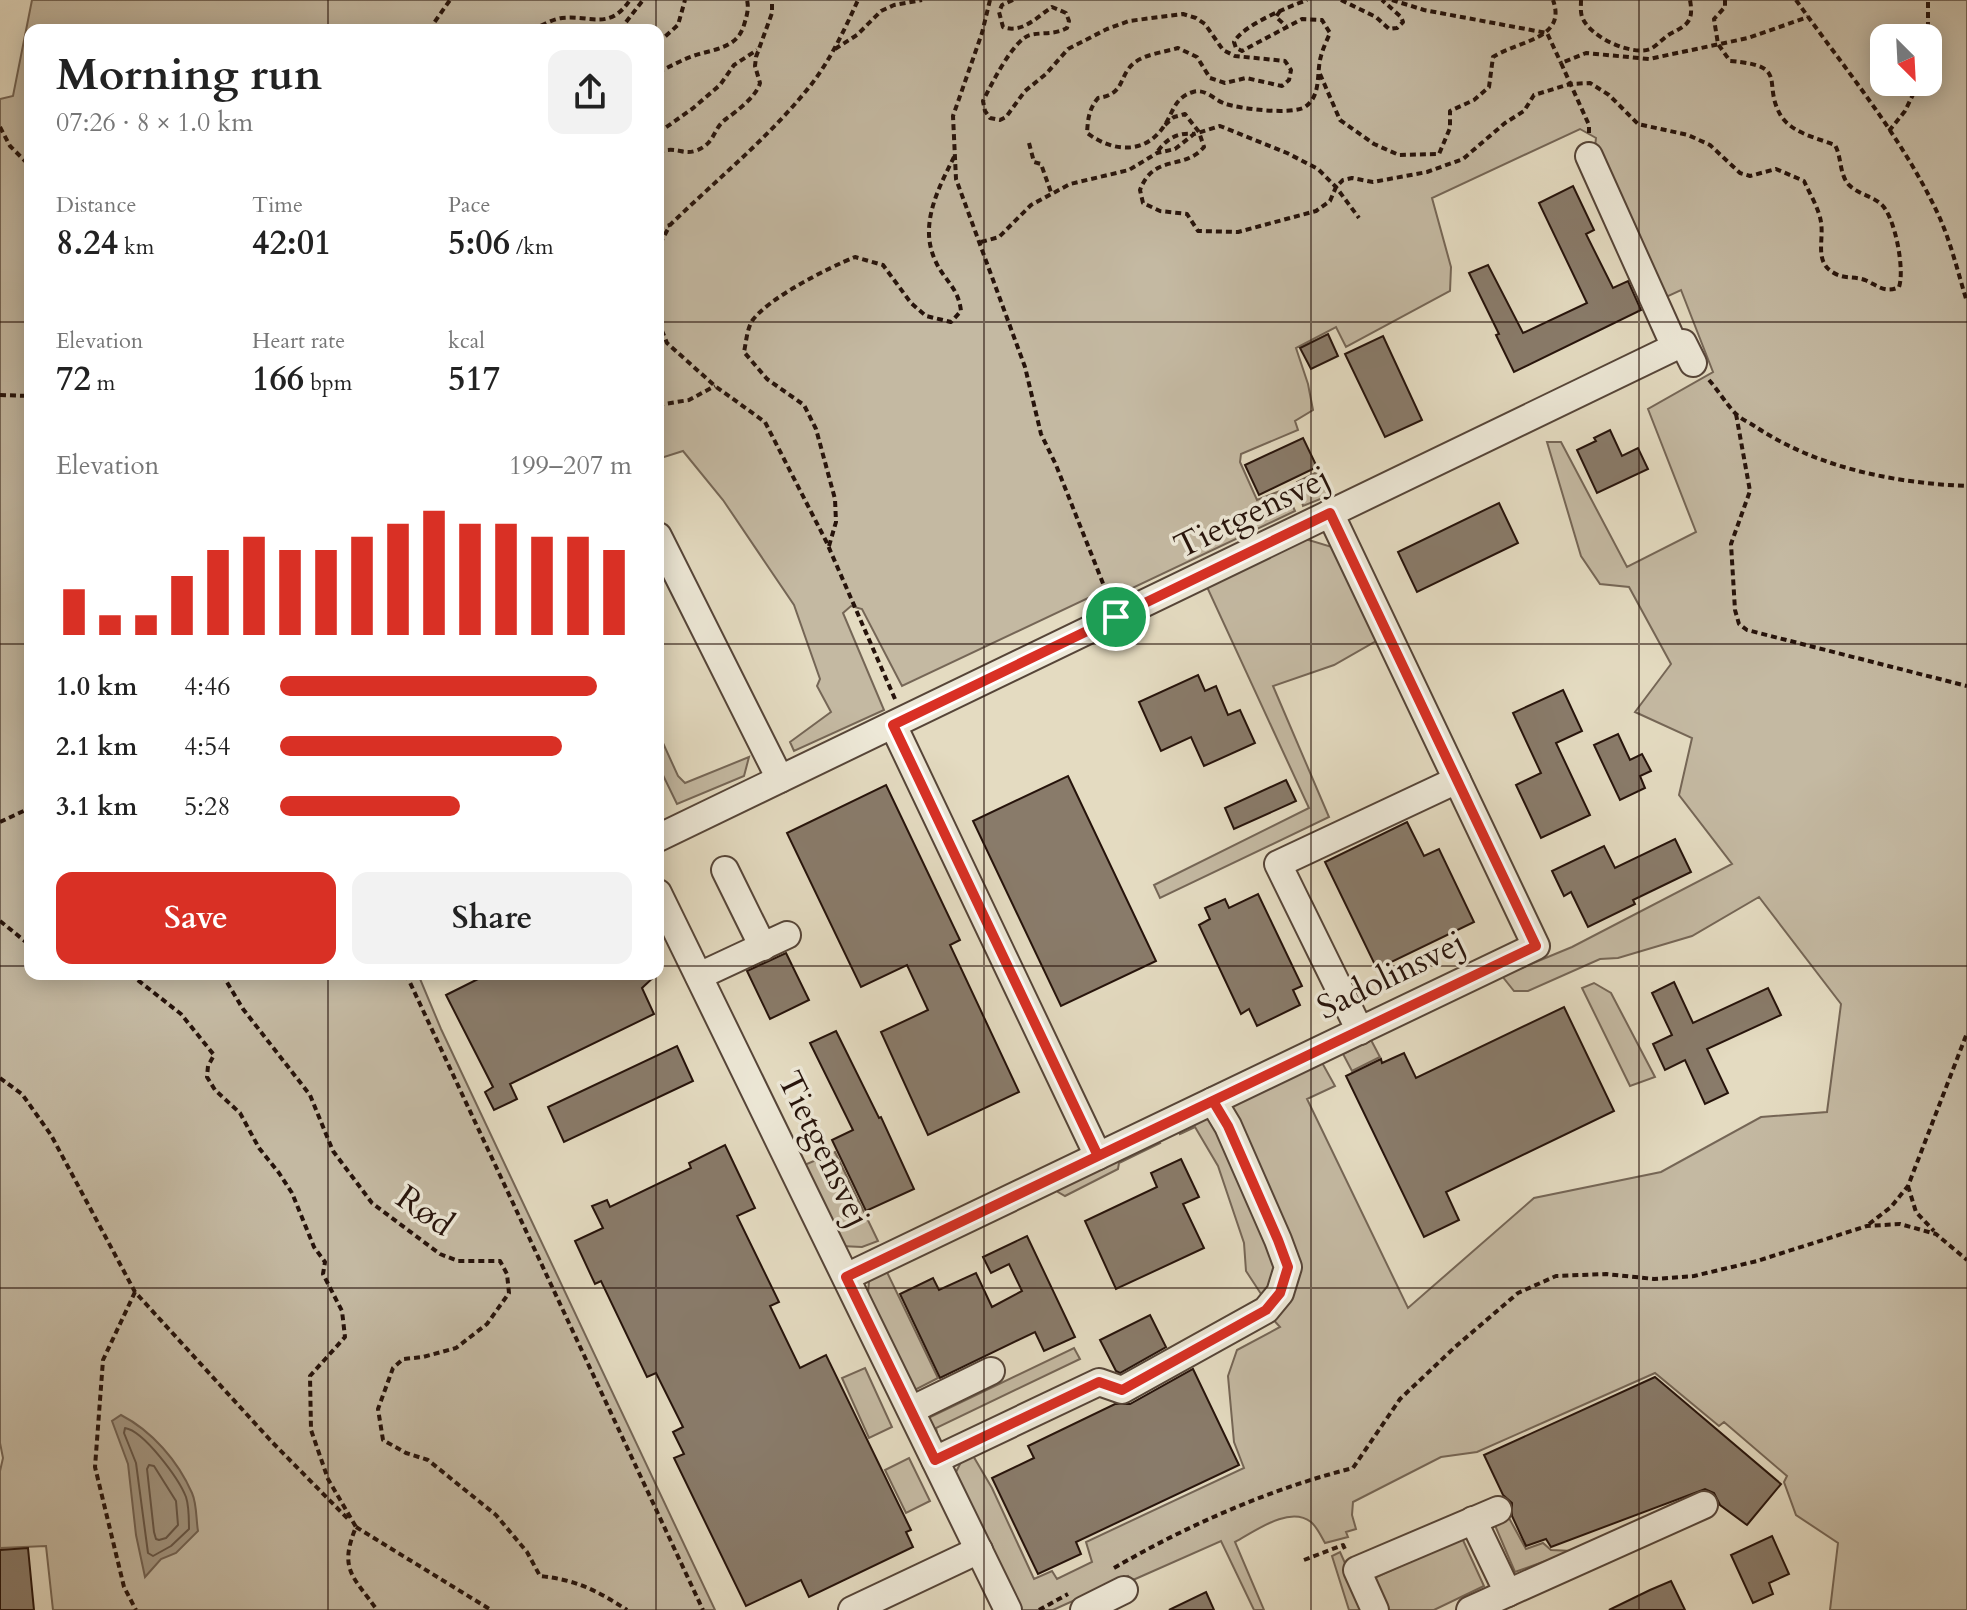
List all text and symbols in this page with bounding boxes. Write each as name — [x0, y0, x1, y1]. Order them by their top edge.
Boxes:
north arrow — [1870, 24, 1942, 96]
map controls — [1870, 24, 1942, 96]
text: Morning run — [56, 45, 322, 105]
button: share — [548, 50, 632, 134]
text: 07:26 · 8 × 1.0 km — [56, 105, 253, 140]
text: Distance — [56, 190, 136, 220]
text: Time — [252, 190, 303, 220]
text: Pace — [448, 190, 491, 220]
text: 8.24 — [56, 220, 118, 266]
text: 42:01 — [252, 220, 332, 266]
text: 5:06 — [448, 220, 510, 266]
text: km — [118, 232, 154, 262]
text: /km — [510, 232, 554, 262]
text: Elevation — [56, 326, 143, 356]
text: Heart rate — [252, 326, 345, 356]
text: kcal — [448, 326, 485, 356]
text: 72 — [56, 356, 91, 402]
text: 166 — [252, 356, 304, 402]
text: 517 — [448, 356, 500, 402]
text: m — [91, 368, 115, 398]
text: bpm — [304, 368, 352, 398]
text: Elevation — [56, 448, 159, 483]
text: 199–207 m — [509, 448, 632, 483]
street label: Tietgensvej — [1166, 454, 1338, 570]
pin — [1082, 583, 1150, 651]
icon: arrive — [1094, 595, 1138, 639]
text: 1.0 km — [56, 669, 137, 704]
text: 4:46 — [184, 669, 231, 704]
text: 2.1 km — [56, 729, 137, 764]
text: 4:54 — [184, 729, 231, 764]
text: 3.1 km — [56, 789, 137, 824]
text: 5:28 — [184, 789, 231, 824]
button: Save — [56, 872, 336, 964]
button: Share — [352, 872, 632, 964]
street label: Sadolinsvej — [1309, 919, 1473, 1031]
street label: Tietgensvej — [766, 1063, 882, 1235]
street label: Rød — [387, 1175, 463, 1247]

